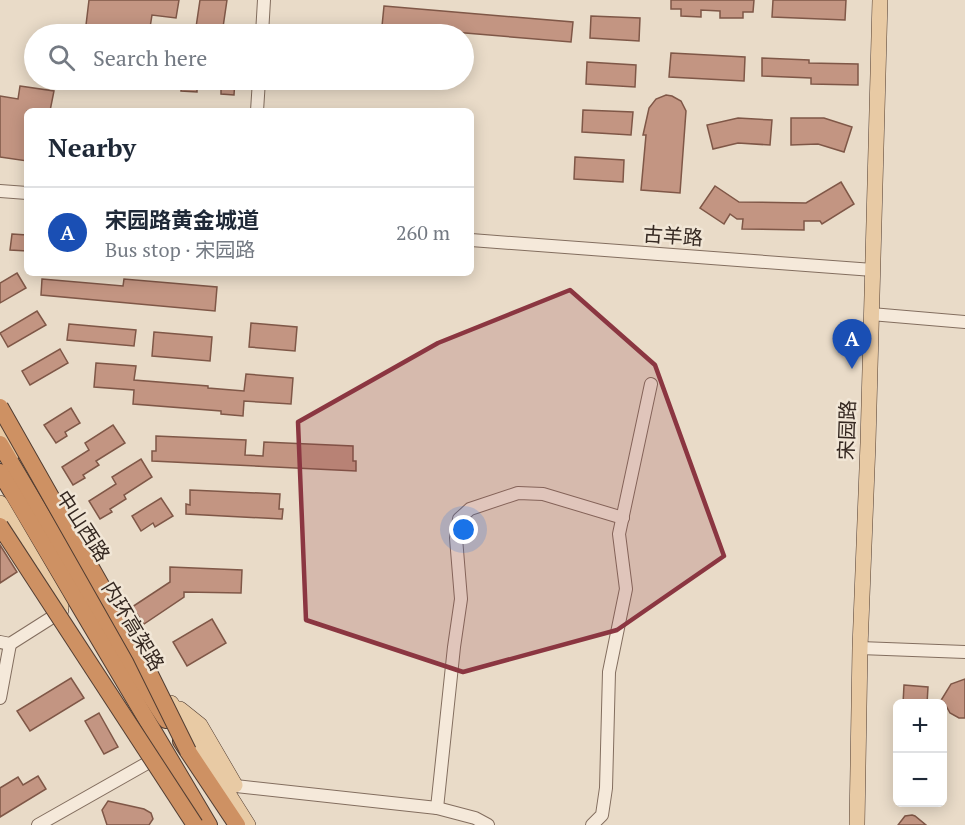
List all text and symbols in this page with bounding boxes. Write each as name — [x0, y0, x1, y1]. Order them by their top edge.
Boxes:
search box — [24, 24, 474, 90]
icon: search — [45, 41, 78, 74]
text: Search here — [93, 43, 207, 72]
text: Nearby — [48, 130, 136, 164]
text: 宋园路黄金城道 — [105, 205, 259, 234]
text: A — [60, 219, 75, 246]
text: 260 m — [396, 219, 450, 246]
street label: 古羊路 — [642, 220, 704, 251]
text: Bus stop · 宋园路 — [105, 236, 255, 263]
pin: A — [832, 320, 872, 369]
street label: 宋园路 — [832, 400, 861, 460]
street label: 中山西路 — [50, 485, 117, 567]
your location — [449, 515, 478, 544]
street label: 内环高架路 — [96, 576, 171, 676]
map controls — [893, 699, 947, 807]
button: + — [893, 699, 947, 753]
button: − — [893, 753, 947, 807]

